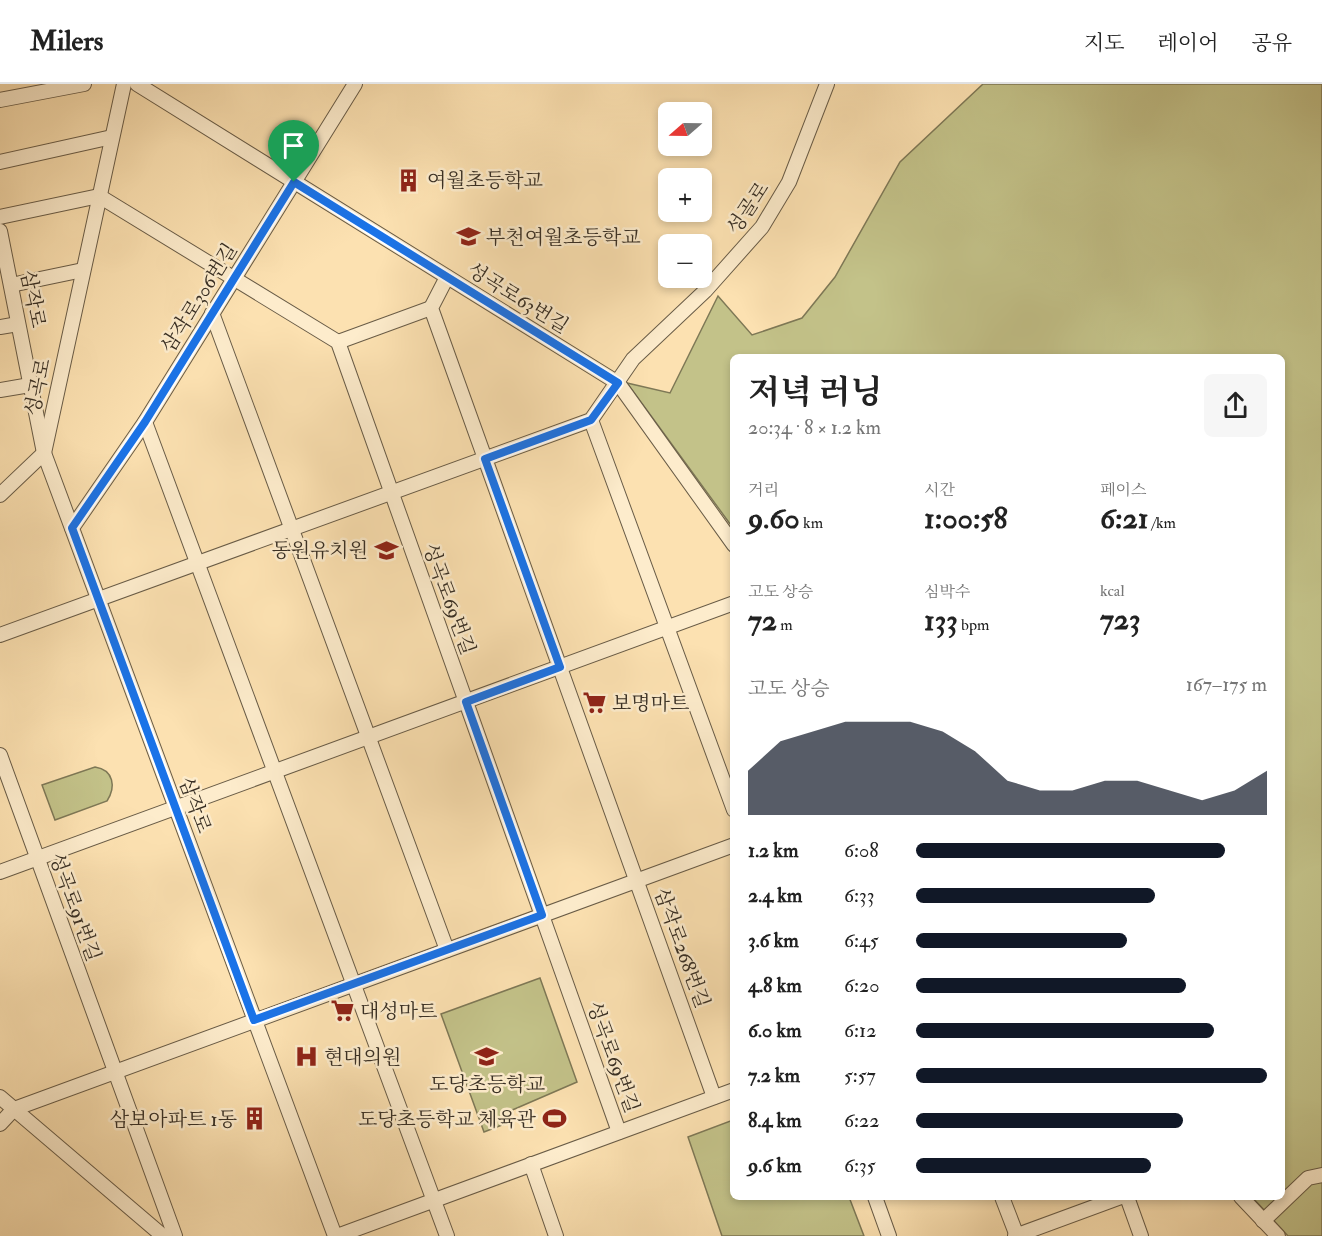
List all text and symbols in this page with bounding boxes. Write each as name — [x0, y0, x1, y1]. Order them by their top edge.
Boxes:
text: Milers — [30, 24, 103, 59]
text: 지도 — [1084, 30, 1125, 57]
text: 레이어 — [1158, 30, 1218, 57]
text: 공유 — [1251, 30, 1292, 57]
north arrow — [658, 102, 712, 156]
map controls — [658, 102, 712, 288]
pin — [268, 120, 319, 182]
icon: arrive — [277, 129, 310, 162]
building icon: 여월초등학교 — [396, 167, 422, 193]
place label: 여월초등학교 — [427, 168, 544, 193]
button: + — [658, 168, 712, 222]
street label: 성골로 — [721, 177, 775, 239]
school or university icon: 부천여월초등학교 — [455, 224, 481, 250]
place label: 부천여월초등학교 — [486, 225, 641, 250]
button: − — [658, 234, 712, 288]
street label: 삼작로306번길 — [155, 239, 243, 357]
street label: 성곡로63번길 — [463, 257, 573, 339]
street label: 삼작로 — [15, 268, 51, 330]
street label: 성곡로 — [20, 356, 56, 418]
text: 저녁 러닝 — [748, 372, 882, 413]
button: share — [1204, 374, 1267, 437]
text: 20:34 · 8 × 1.2 km — [748, 415, 881, 440]
text: 거리 — [748, 480, 779, 500]
text: 시간 — [924, 480, 955, 500]
text: 페이스 — [1100, 480, 1146, 500]
text: 9.60 — [748, 500, 800, 537]
text: 1:00:58 — [924, 500, 1008, 537]
text: 6:21 — [1100, 500, 1148, 537]
text: km — [800, 513, 823, 533]
text: /km — [1148, 513, 1176, 533]
school or university icon: 동원유치원 — [373, 537, 399, 563]
place label: 동원유치원 — [271, 538, 368, 563]
street label: 성곡로69번길 — [417, 540, 481, 658]
text: kcal — [1100, 581, 1125, 601]
text: 고도 상승 — [748, 582, 813, 602]
text: 심박수 — [924, 582, 970, 602]
text: 723 — [1100, 601, 1141, 638]
text: 72 — [748, 602, 777, 639]
text: 133 — [924, 602, 958, 639]
text: m — [777, 615, 793, 635]
text: bpm — [958, 615, 989, 635]
text: 167–175 m — [1186, 672, 1267, 697]
text: 고도 상승 — [748, 676, 830, 701]
supermarket icon: 보명마트 — [581, 690, 607, 716]
place label: 보명마트 — [612, 691, 689, 716]
street label: 삼작로 — [173, 773, 217, 837]
text: 1.2 km — [748, 838, 798, 863]
text: 6:08 — [844, 838, 879, 863]
street label: 성곡로91번길 — [44, 849, 106, 965]
text: 2.4 km — [748, 883, 802, 908]
text: 6:33 — [844, 883, 874, 908]
street label: 삼작로268번길 — [649, 884, 715, 1012]
text: 3.6 km — [748, 928, 799, 953]
text: 6:45 — [844, 928, 879, 953]
text: 4.8 km — [748, 973, 802, 998]
text: 6:20 — [844, 973, 879, 998]
supermarket icon: 대성마트 — [329, 998, 355, 1024]
street label: 성곡로69번길 — [581, 998, 645, 1116]
place label: 대성마트 — [360, 999, 437, 1024]
text: 6.0 km — [748, 1018, 801, 1043]
text: 6:12 — [844, 1018, 876, 1043]
hospital icon: 현대의원 — [293, 1044, 319, 1070]
school or university icon: 도당초등학교 — [474, 1044, 500, 1070]
place label: 현대의원 — [324, 1045, 401, 1070]
text: 7.2 km — [748, 1063, 800, 1088]
text: 5:57 — [844, 1063, 876, 1088]
place label: 도당초등학교 — [429, 1072, 546, 1097]
building icon: 삼보아파트 1동 — [242, 1106, 268, 1132]
sports icon: 도당초등학교 체육관 — [541, 1106, 567, 1132]
place label: 삼보아파트 1동 — [110, 1107, 237, 1132]
place label: 도당초등학교 체육관 — [358, 1107, 537, 1132]
text: 8.4 km — [748, 1108, 802, 1133]
text: 6:22 — [844, 1108, 879, 1133]
text: 9.6 km — [748, 1153, 801, 1178]
text: 6:35 — [844, 1153, 876, 1178]

